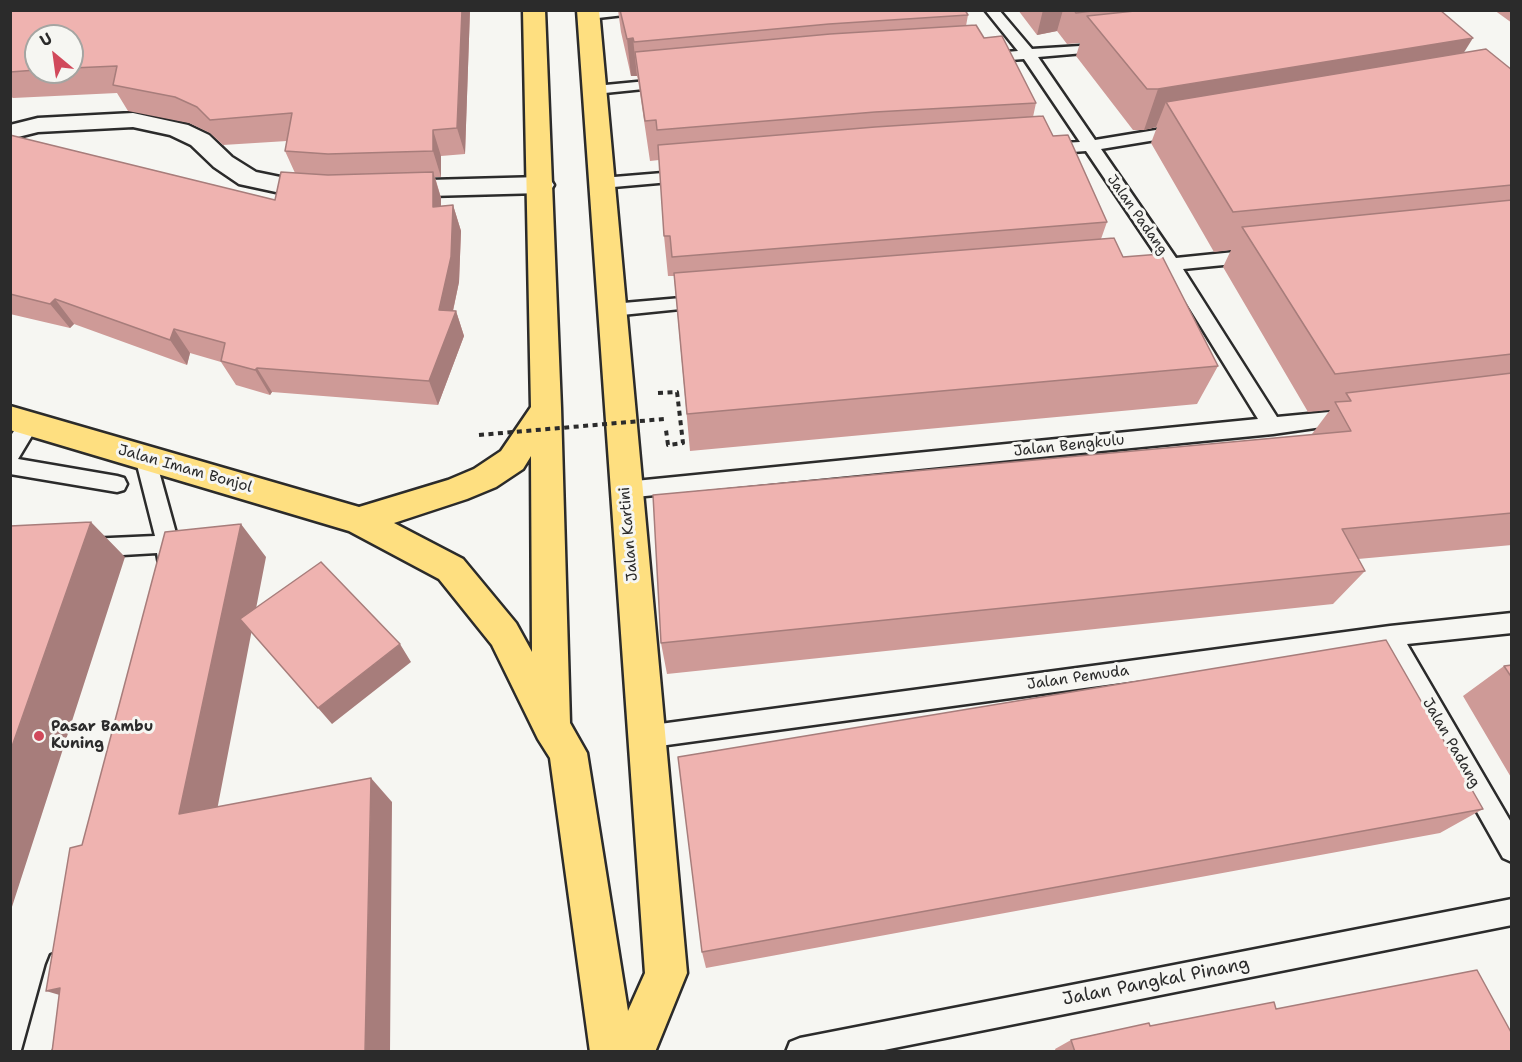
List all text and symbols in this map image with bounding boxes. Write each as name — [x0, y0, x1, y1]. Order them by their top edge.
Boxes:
north arrow — [24, 24, 84, 84]
text: U — [36, 28, 56, 51]
street label: Jalan Padang — [1103, 172, 1171, 258]
street label: Jalan Bengkulu — [1013, 431, 1125, 461]
street label: Jalan Imam Bonjol — [116, 441, 254, 497]
street label: Jalan Kartini — [616, 486, 642, 582]
street label: Jalan Pemuda — [1026, 662, 1130, 694]
street label: Jalan Padang — [1418, 695, 1484, 791]
place label: Pasar Bambu Kuning — [51, 718, 153, 753]
marker: Pasar Bambu Kuning — [32, 729, 46, 743]
street label: Jalan Pangkal Pinang — [1061, 953, 1251, 1011]

